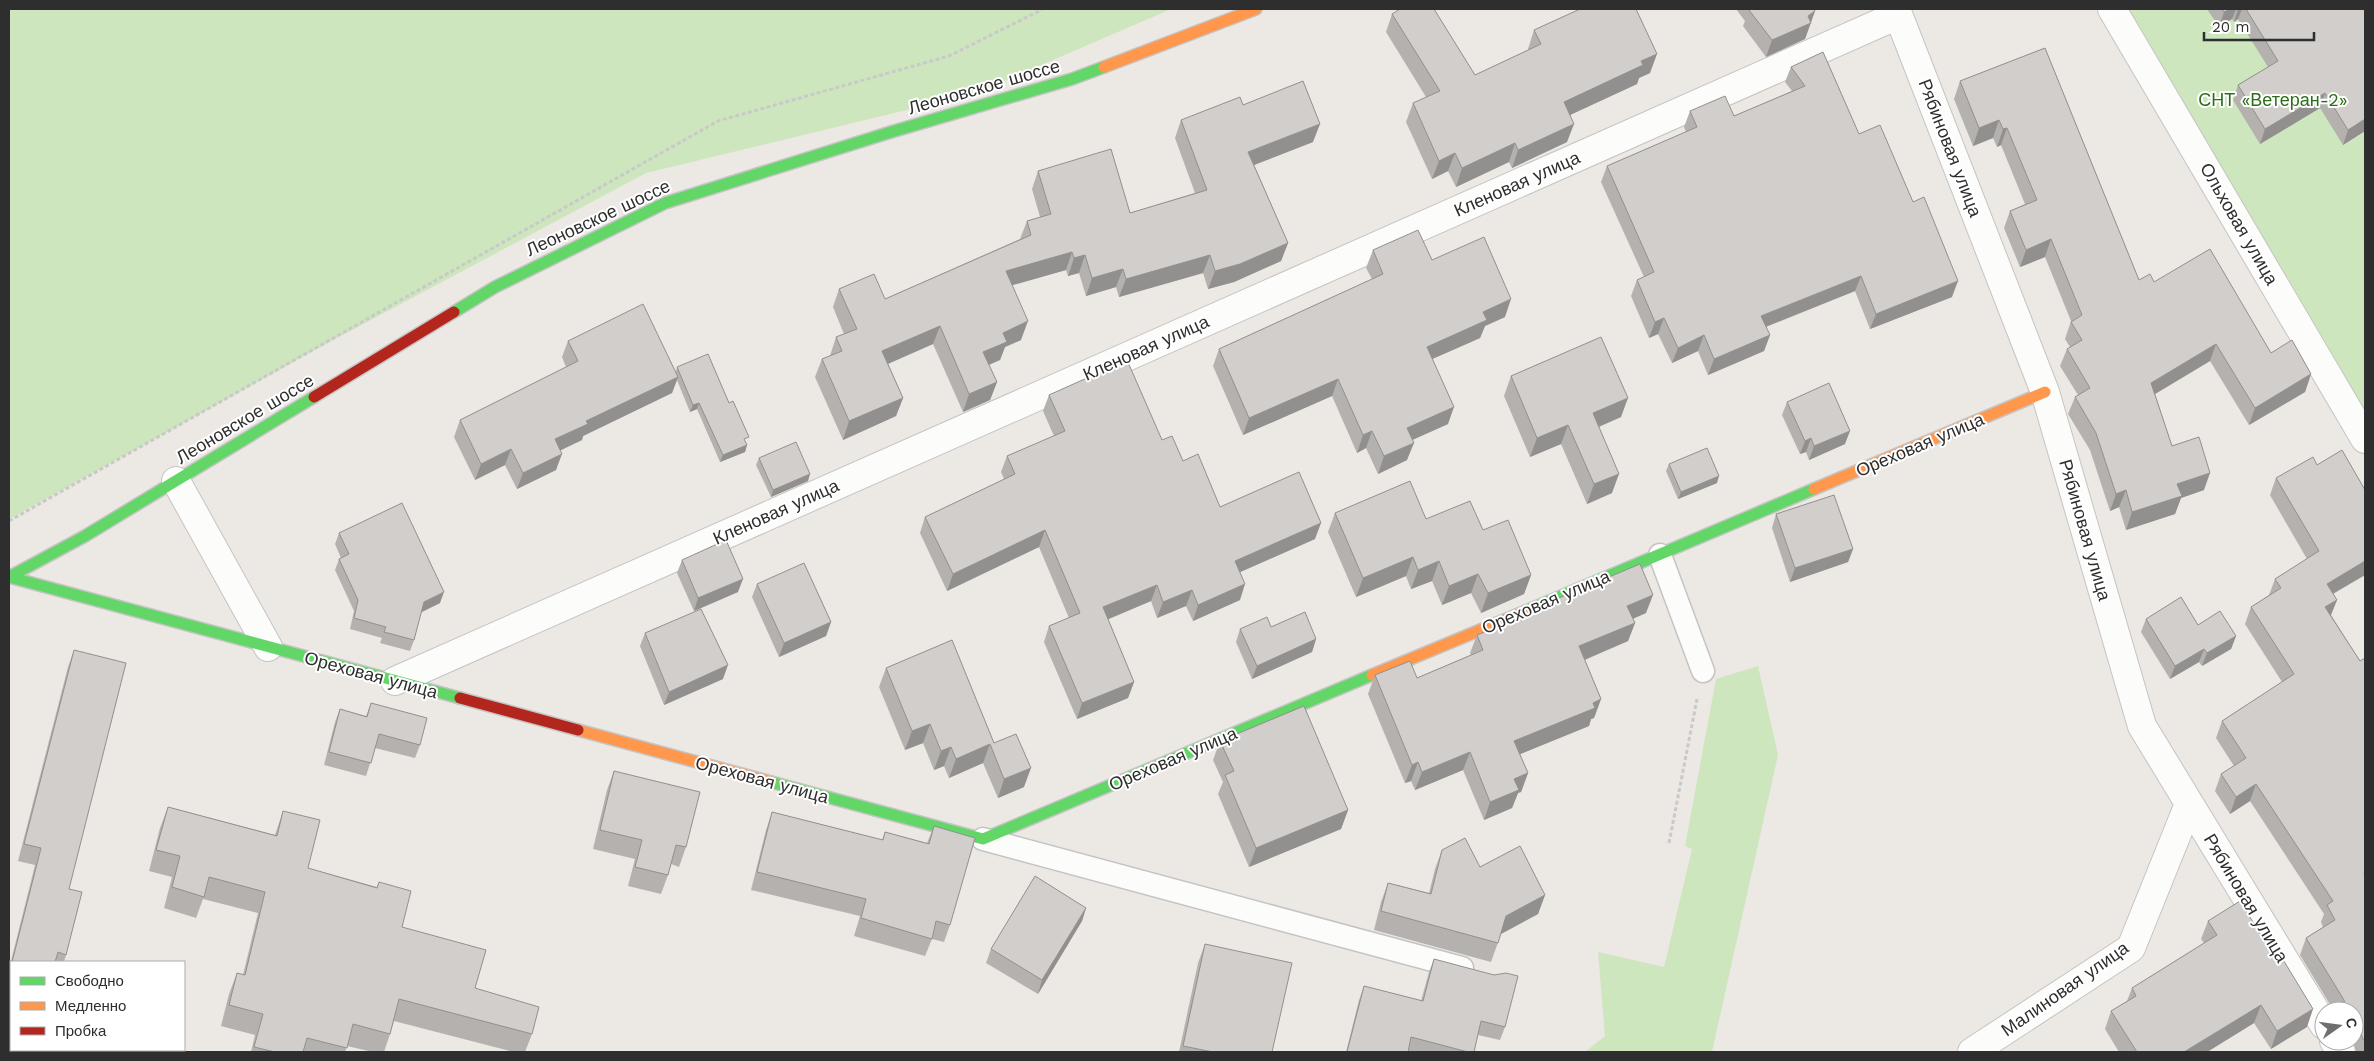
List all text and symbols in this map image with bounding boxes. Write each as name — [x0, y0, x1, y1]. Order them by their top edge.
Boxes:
scale bar — [2204, 10, 2314, 42]
text: 20 m — [2212, 18, 2250, 36]
street label: Леоновское шоссе — [906, 55, 1062, 118]
street label: Рябиновая улица — [1914, 76, 1987, 221]
park label: СНТ «Ветеран-2» — [2198, 89, 2348, 110]
street label: Кленовая улица — [1451, 146, 1584, 221]
street label: Ольховая улица — [2196, 159, 2283, 289]
street label: Леоновское шоссе — [522, 175, 673, 260]
street label: Кленовая улица — [1080, 310, 1213, 385]
street label: Леоновское шоссе — [172, 369, 317, 468]
street label: Ореховая улица — [1853, 408, 1988, 481]
street label: Рябиновая улица — [2055, 457, 2116, 604]
street label: Кленовая улица — [710, 474, 843, 549]
street label: Ореховая улица — [1479, 565, 1614, 638]
street label: Ореховая улица — [302, 647, 441, 703]
street label: Ореховая улица — [1106, 722, 1241, 795]
street label: Ореховая улица — [693, 752, 832, 808]
street label: Рябиновая улица — [2200, 830, 2294, 967]
street label: Малиновая улица — [1997, 936, 2133, 1040]
legend — [10, 961, 185, 1051]
text: Свободно — [55, 972, 124, 990]
text: Медленно — [55, 997, 126, 1015]
north arrow — [2314, 1001, 2364, 1051]
text: С — [2343, 1016, 2361, 1030]
text: Пробка — [55, 1022, 107, 1040]

